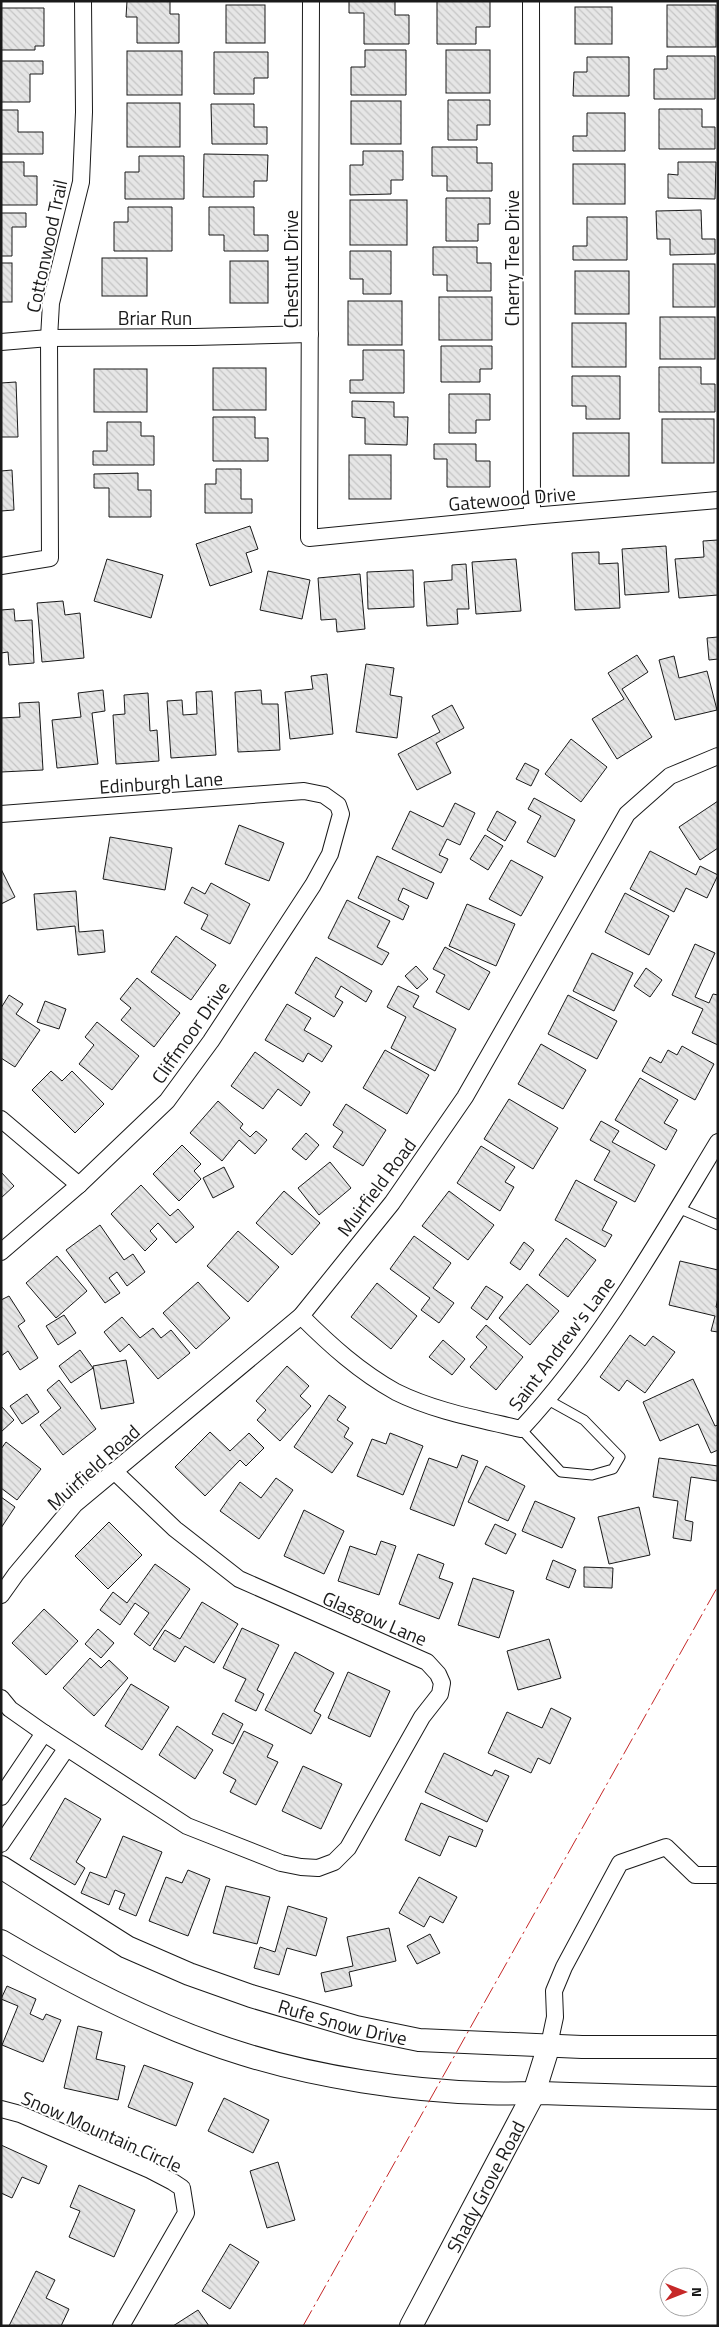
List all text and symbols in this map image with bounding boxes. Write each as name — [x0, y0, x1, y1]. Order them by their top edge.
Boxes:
street label: Cottonwood Trail — [18, 177, 74, 315]
street label: Cherry Tree Drive — [497, 190, 526, 326]
street label: Chestnut Drive — [276, 210, 305, 328]
street label: Briar Run — [118, 303, 192, 332]
street label: Gatewood Drive — [447, 478, 577, 518]
street label: Edinburgh Lane — [98, 763, 224, 801]
street label: Cliffmoor Drive — [144, 975, 236, 1089]
street label: Muirfield Road — [329, 1132, 423, 1242]
street label: Saint Andrew's Lane — [501, 1269, 621, 1417]
street label: Muirfield Road — [40, 1417, 146, 1517]
street label: Glasgow Lane — [318, 1583, 432, 1653]
street label: Rufe Snow Drive — [275, 1990, 410, 2052]
street label: Snow Mountain Circle — [17, 2083, 187, 2179]
street label: Shady Grove Road — [438, 2115, 532, 2257]
north arrow — [659, 2267, 709, 2317]
text: N — [687, 2287, 708, 2297]

